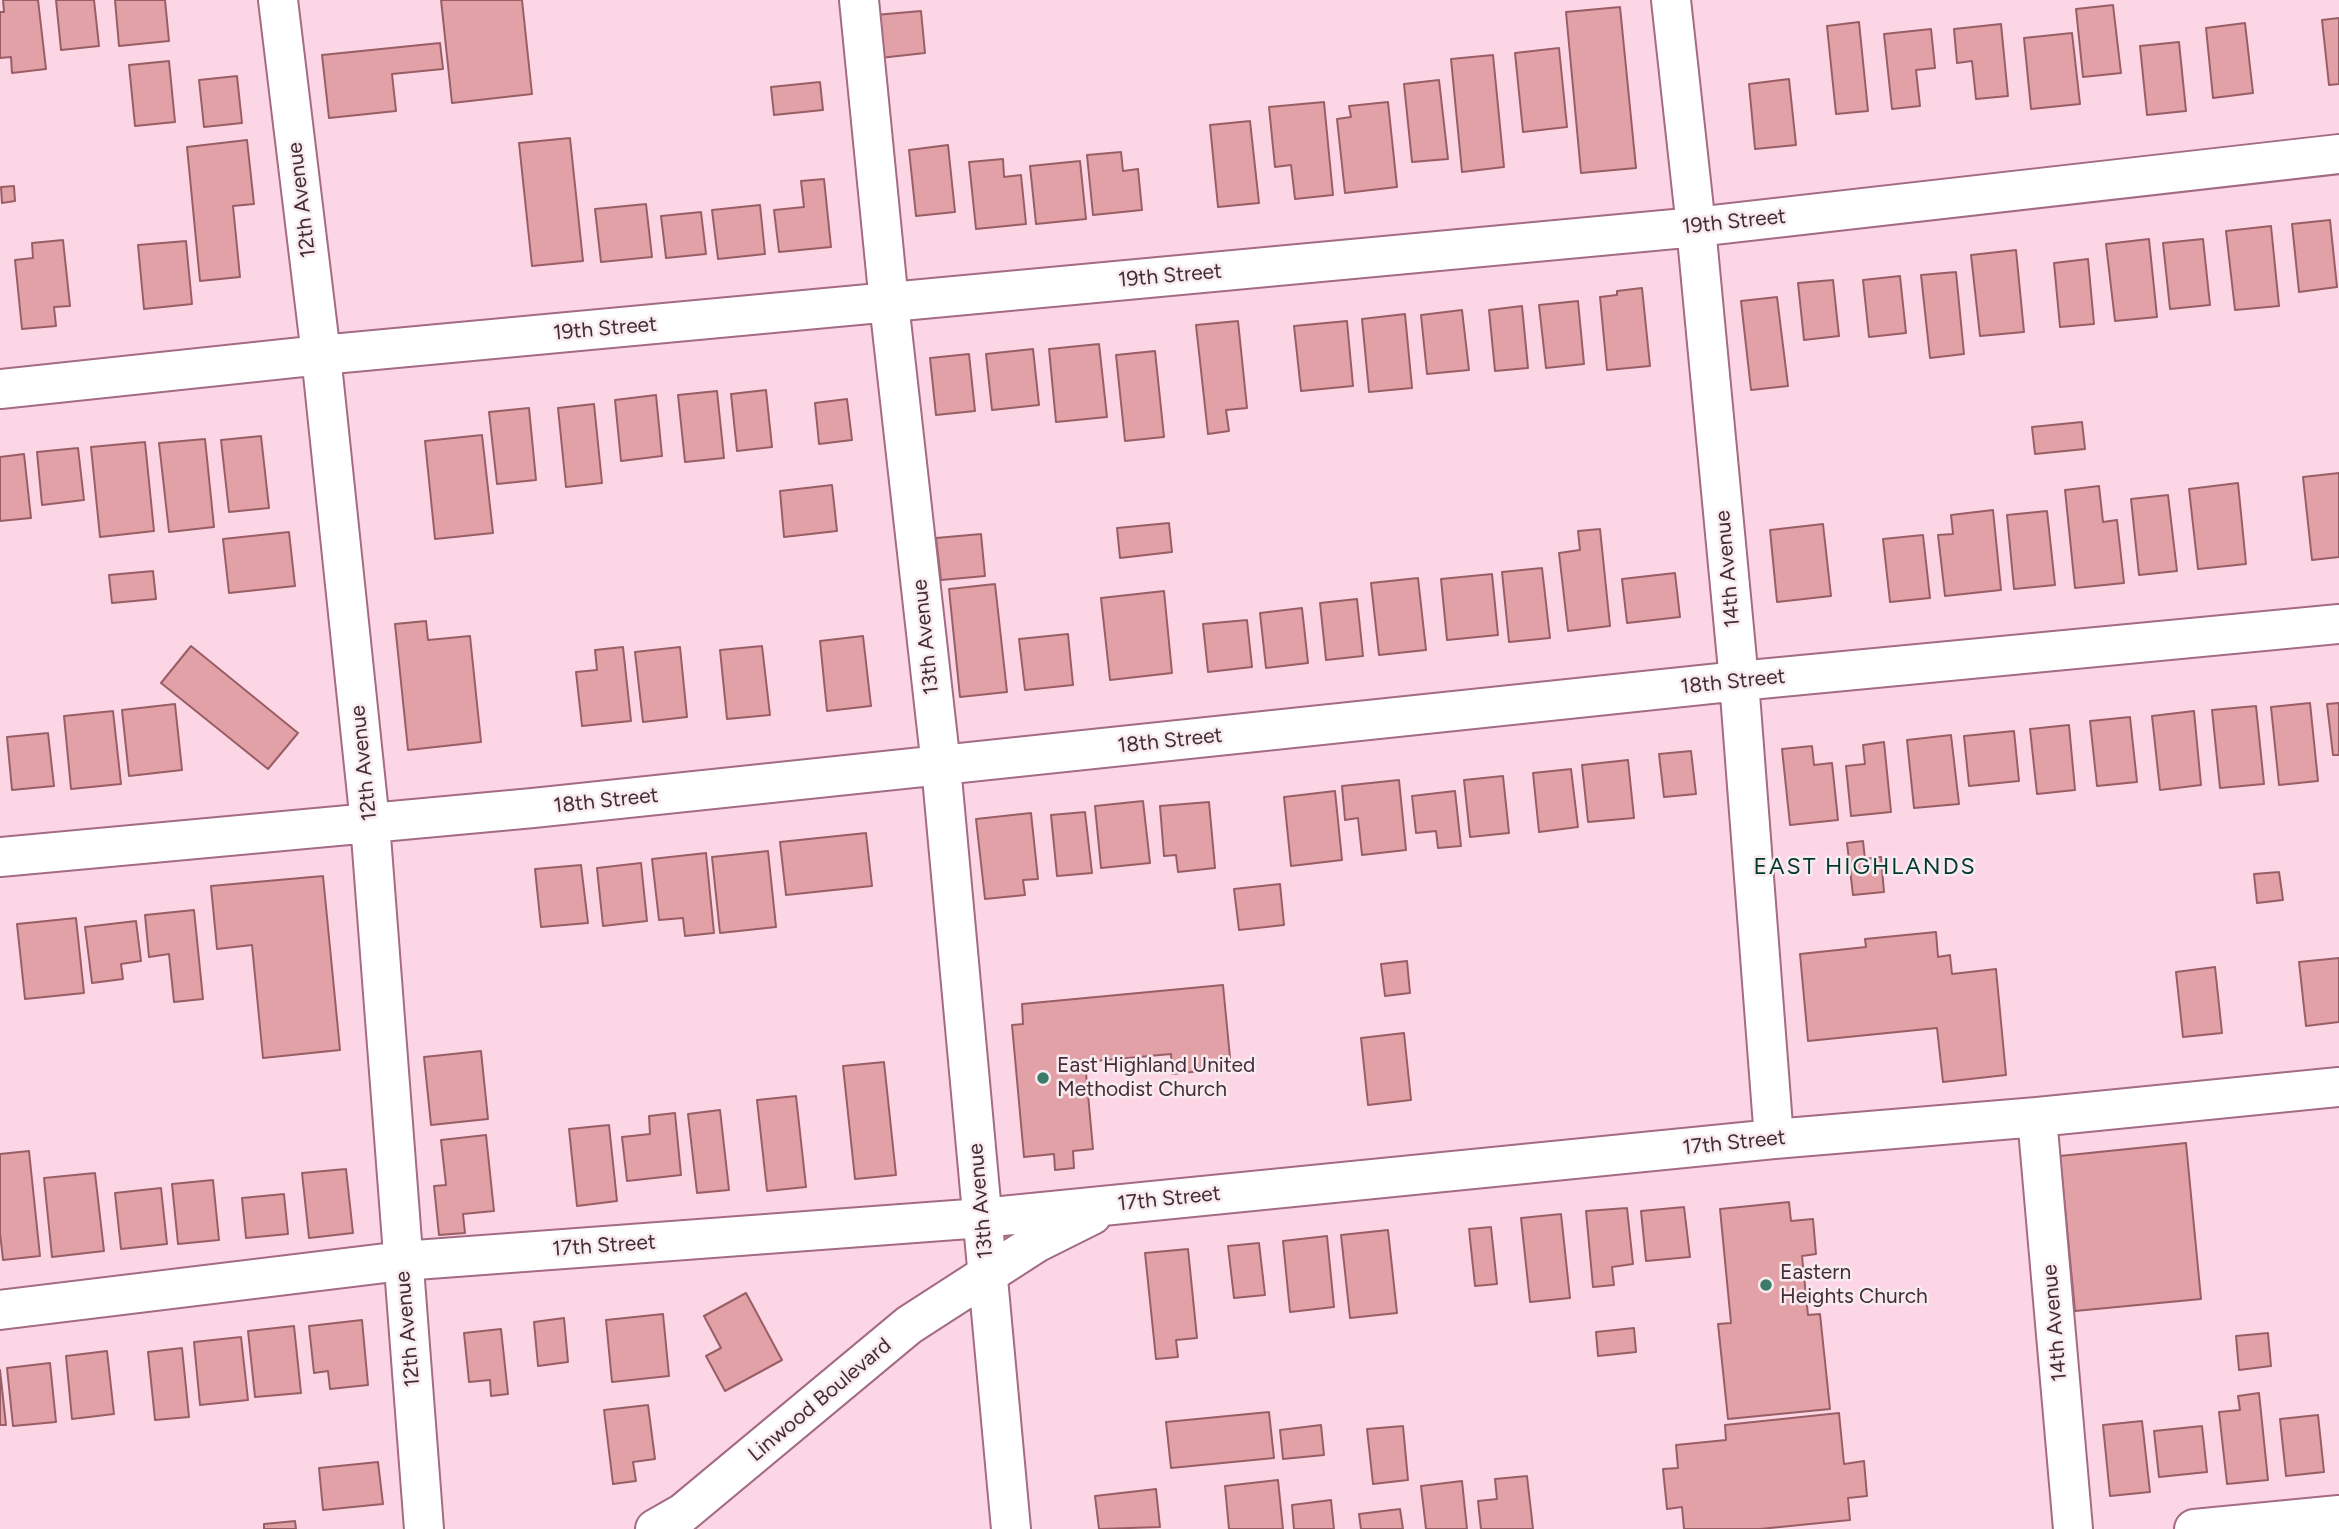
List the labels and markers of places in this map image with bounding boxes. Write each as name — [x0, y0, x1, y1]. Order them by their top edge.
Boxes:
place label: East Highland United Methodist Church — [1057, 1053, 1255, 1103]
marker: East Highland United Methodist Church — [1035, 1070, 1051, 1086]
place label: Eastern Heights Church — [1780, 1260, 1928, 1310]
marker: Eastern Heights Church — [1758, 1277, 1774, 1293]

